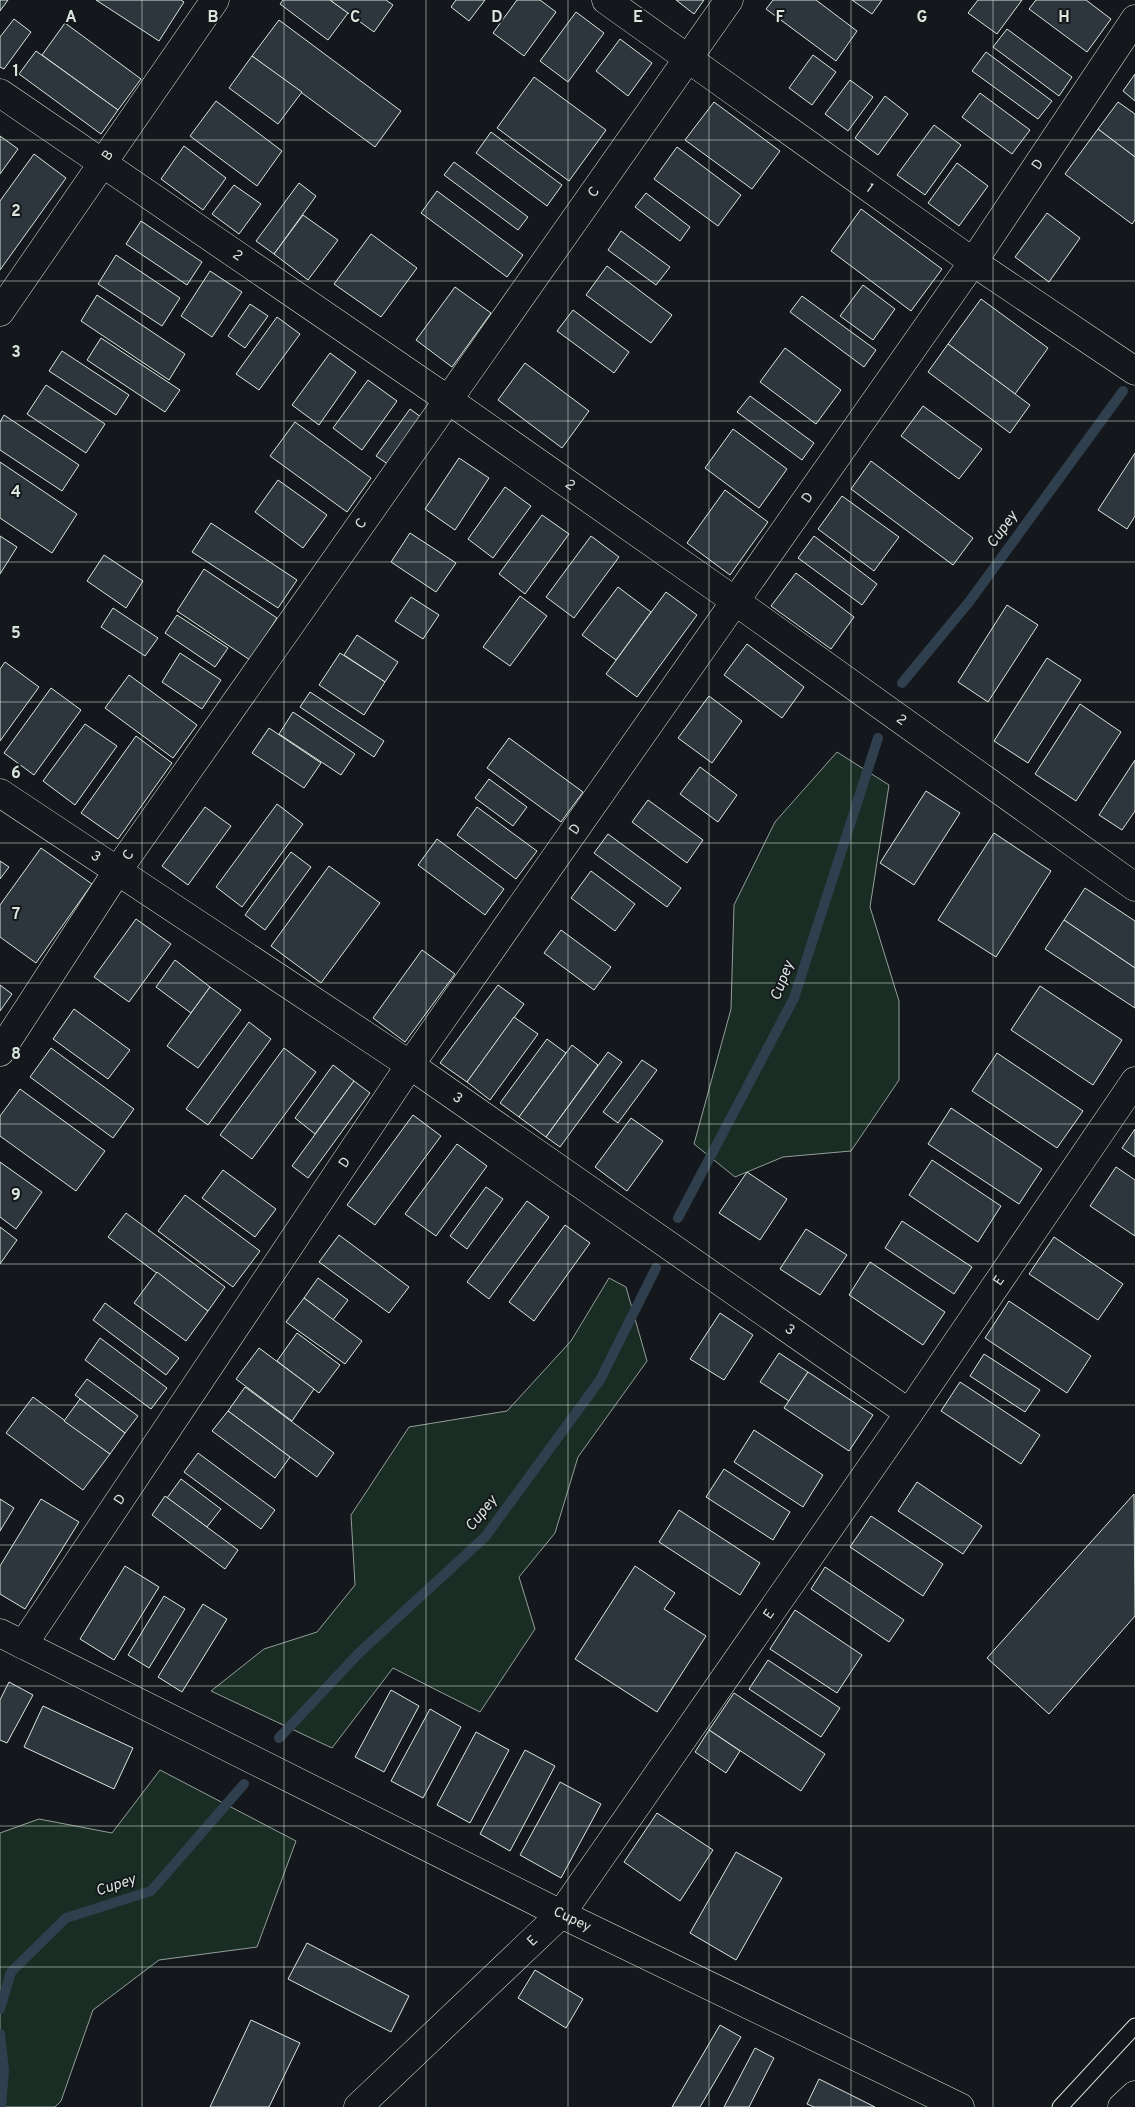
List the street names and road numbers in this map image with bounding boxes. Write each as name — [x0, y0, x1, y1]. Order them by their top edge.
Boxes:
street label: B — [98, 147, 117, 164]
street label: D — [1028, 156, 1048, 173]
street label: 1 — [863, 180, 877, 197]
street label: C — [584, 184, 603, 201]
street label: 2 — [229, 246, 246, 265]
street label: 2 — [562, 476, 578, 495]
street label: D — [798, 489, 817, 507]
street label: C — [352, 515, 371, 532]
street label: 2 — [893, 711, 910, 729]
street label: D — [565, 821, 585, 838]
street label: 3 — [88, 847, 104, 866]
street label: C — [119, 847, 138, 864]
street label: 3 — [449, 1089, 466, 1108]
street label: D — [335, 1154, 355, 1171]
street label: E — [990, 1273, 1008, 1289]
street label: 3 — [781, 1320, 798, 1339]
street label: D — [110, 1491, 130, 1508]
street label: E — [760, 1606, 779, 1623]
street label: Cupey — [551, 1903, 594, 1936]
street label: E — [524, 1932, 542, 1950]

